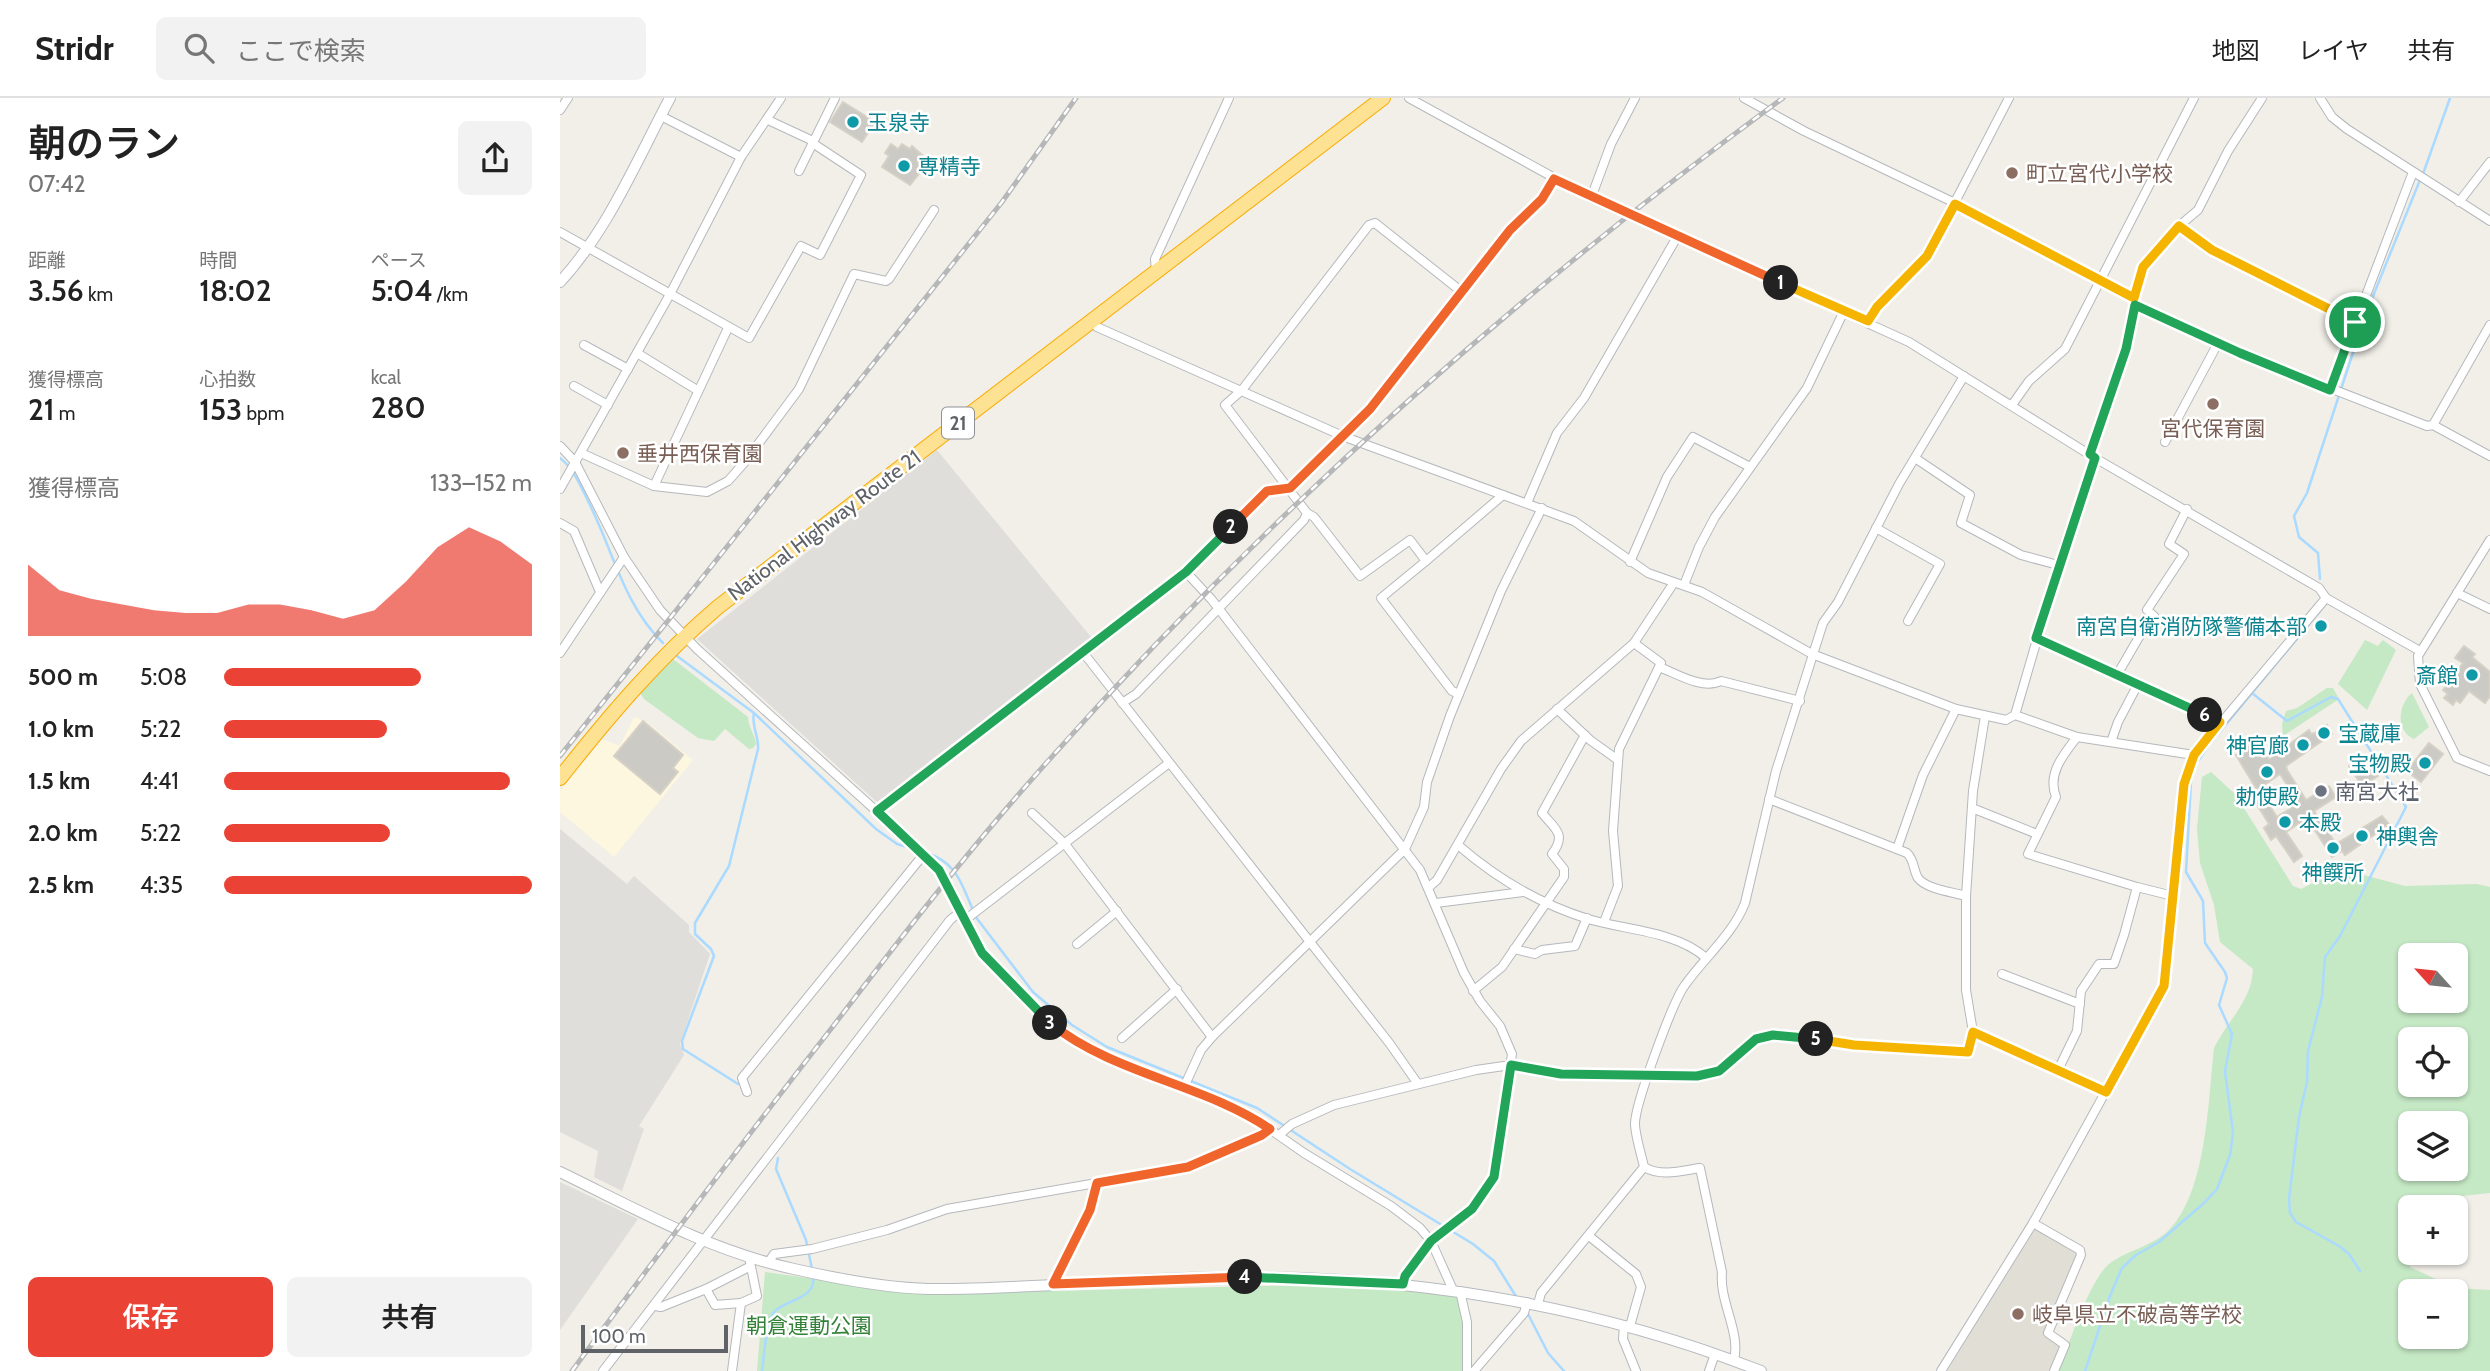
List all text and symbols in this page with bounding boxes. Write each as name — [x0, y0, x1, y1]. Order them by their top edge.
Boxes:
search box — [156, 17, 646, 80]
text: Stridr — [35, 28, 114, 68]
icon: search — [180, 29, 218, 67]
text: ここで検索 — [236, 35, 366, 67]
text: 地図 — [2212, 36, 2260, 65]
text: レイヤ — [2298, 36, 2369, 65]
text: 共有 — [2407, 36, 2455, 65]
place label: 玉泉寺 — [867, 110, 930, 135]
marker: 玉泉寺 — [845, 114, 861, 130]
text: 朝のラン — [28, 120, 180, 167]
button: share — [458, 121, 532, 195]
place label: 専精寺 — [918, 154, 981, 179]
marker: 専精寺 — [896, 158, 912, 174]
place label: 町立宮代小学校 — [2026, 161, 2173, 186]
marker: 町立宮代小学校 — [2004, 165, 2020, 181]
text: 07:42 — [28, 170, 86, 198]
text: 距離 — [28, 249, 66, 272]
text: 時間 — [199, 249, 237, 272]
text: ペース — [371, 249, 427, 272]
pin: 1 — [1764, 266, 1798, 300]
text: 1 — [1777, 271, 1784, 294]
text: 3.56 — [28, 272, 84, 309]
text: 18:02 — [199, 272, 271, 309]
text: 5:04 — [371, 272, 433, 309]
text: km — [84, 283, 113, 306]
text: /km — [433, 283, 468, 306]
pin — [2325, 292, 2385, 352]
icon: arrive — [2336, 303, 2374, 341]
text: kcal — [371, 366, 401, 389]
text: 獲得標高 — [28, 368, 104, 391]
text: 心拍数 — [199, 368, 256, 391]
text: 280 — [371, 389, 426, 426]
text: 21 — [28, 391, 54, 428]
text: 153 — [199, 391, 242, 428]
marker: 宮代保育園 — [2205, 396, 2221, 412]
text: m — [54, 402, 75, 425]
text: bpm — [242, 402, 284, 425]
road number: 21 — [942, 408, 974, 438]
place label: 宮代保育園 — [2161, 416, 2266, 441]
place label: 垂井西保育園 — [637, 441, 763, 466]
street label: National Highway Route 21 — [723, 444, 925, 606]
marker: 垂井西保育園 — [615, 445, 631, 461]
text: 133–152 m — [430, 469, 532, 497]
text: 獲得標高 — [28, 474, 120, 502]
pin: 2 — [1214, 510, 1248, 544]
text: 2 — [1225, 515, 1236, 538]
place label: 南宮自衛消防隊警備本部 — [2076, 614, 2307, 639]
marker: 南宮自衛消防隊警備本部 — [2313, 618, 2329, 634]
text: 500 m — [28, 663, 98, 691]
text: 5:08 — [140, 663, 187, 691]
place label: 斎館 — [2416, 663, 2458, 688]
marker: 斎館 — [2464, 667, 2480, 683]
pin: 6 — [2188, 698, 2222, 732]
text: 6 — [2199, 703, 2210, 726]
text: 1.0 km — [28, 715, 94, 743]
text: 5:22 — [140, 715, 181, 743]
place label: 宝蔵庫 — [2338, 721, 2401, 746]
marker: 宝蔵庫 — [2316, 725, 2332, 741]
place label: 神官廊 — [2226, 733, 2289, 758]
marker: 神官廊 — [2295, 737, 2311, 753]
place label: 宝物殿 — [2348, 751, 2411, 776]
marker: 宝物殿 — [2417, 755, 2433, 771]
marker: 勅使殿 — [2259, 764, 2275, 780]
text: 1.5 km — [28, 767, 90, 795]
text: 4:41 — [140, 767, 179, 795]
place label: 南宮大社 — [2335, 779, 2419, 804]
marker: 南宮大社 — [2313, 783, 2329, 799]
place label: 勅使殿 — [2236, 784, 2299, 809]
place label: 本殿 — [2299, 810, 2341, 835]
marker: 本殿 — [2277, 814, 2293, 830]
text: 2.0 km — [28, 819, 98, 847]
text: 5:22 — [140, 819, 181, 847]
place label: 神輿舎 — [2376, 824, 2439, 849]
marker: 神輿舎 — [2354, 828, 2370, 844]
marker: 神饌所 — [2325, 840, 2341, 856]
place label: 神饌所 — [2302, 860, 2365, 885]
text: 2.5 km — [28, 871, 94, 899]
text: 4:35 — [140, 871, 183, 899]
north arrow — [2398, 943, 2468, 1013]
map controls — [2398, 943, 2468, 1349]
pin: 3 — [1032, 1006, 1068, 1040]
text: 3 — [1044, 1011, 1055, 1034]
pin: 5 — [1798, 1021, 1834, 1056]
text: 5 — [1810, 1027, 1821, 1050]
button: locate — [2398, 1027, 2468, 1097]
button: layers — [2398, 1111, 2468, 1181]
button: + — [2398, 1195, 2468, 1265]
pin: 4 — [1228, 1260, 1262, 1294]
text: 4 — [1239, 1265, 1250, 1288]
button: 保存 — [28, 1277, 273, 1357]
button: 共有 — [287, 1277, 532, 1357]
button: − — [2398, 1279, 2468, 1349]
place label: 岐阜県立不破高等学校 — [2032, 1302, 2242, 1327]
marker: 岐阜県立不破高等学校 — [2010, 1306, 2026, 1322]
park label: 朝倉運動公園 — [746, 1313, 872, 1338]
scale bar — [581, 1322, 728, 1354]
text: 100 m — [592, 1325, 646, 1348]

